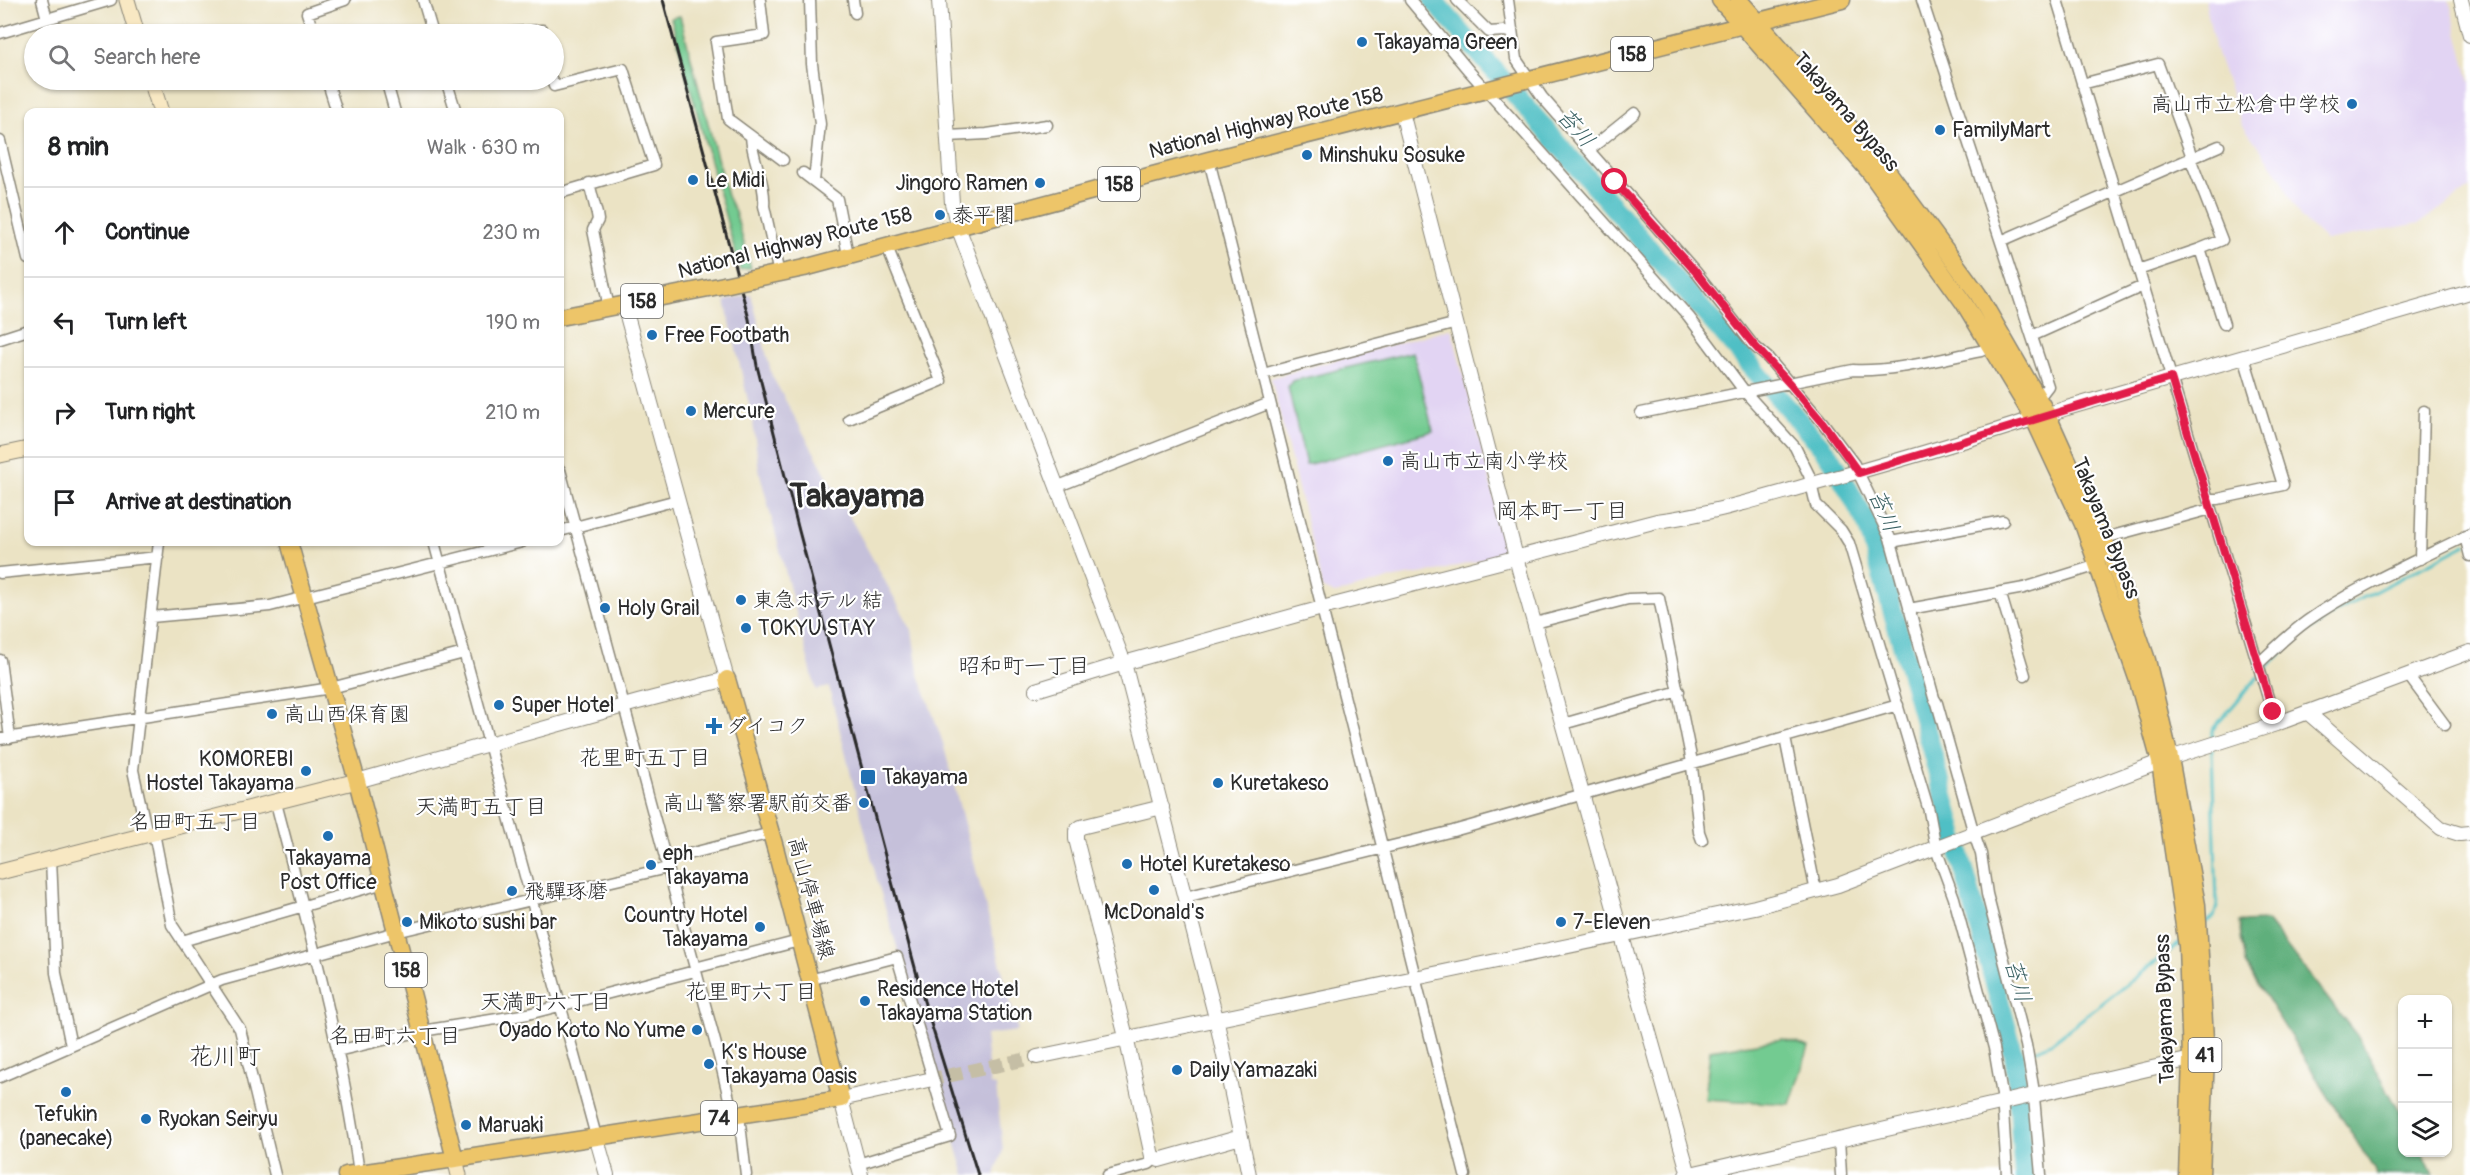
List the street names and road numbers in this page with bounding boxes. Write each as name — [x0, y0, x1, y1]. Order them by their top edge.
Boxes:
road number: 158 — [1611, 37, 1653, 71]
street label: Takayama Bypass — [1787, 47, 1906, 178]
street label: National Highway Route 158 — [1146, 81, 1386, 165]
road number: 158 — [1098, 167, 1140, 201]
street label: National Highway Route 158 — [675, 201, 915, 285]
road number: 158 — [621, 284, 663, 318]
street label: Takayama Bypass — [2065, 454, 2147, 603]
street label: 高山停車場線 — [782, 834, 840, 962]
street label: Takayama Bypass — [2149, 933, 2181, 1084]
road number: 158 — [385, 953, 427, 987]
road number: 41 — [2188, 1038, 2222, 1072]
road number: 74 — [701, 1101, 737, 1135]

